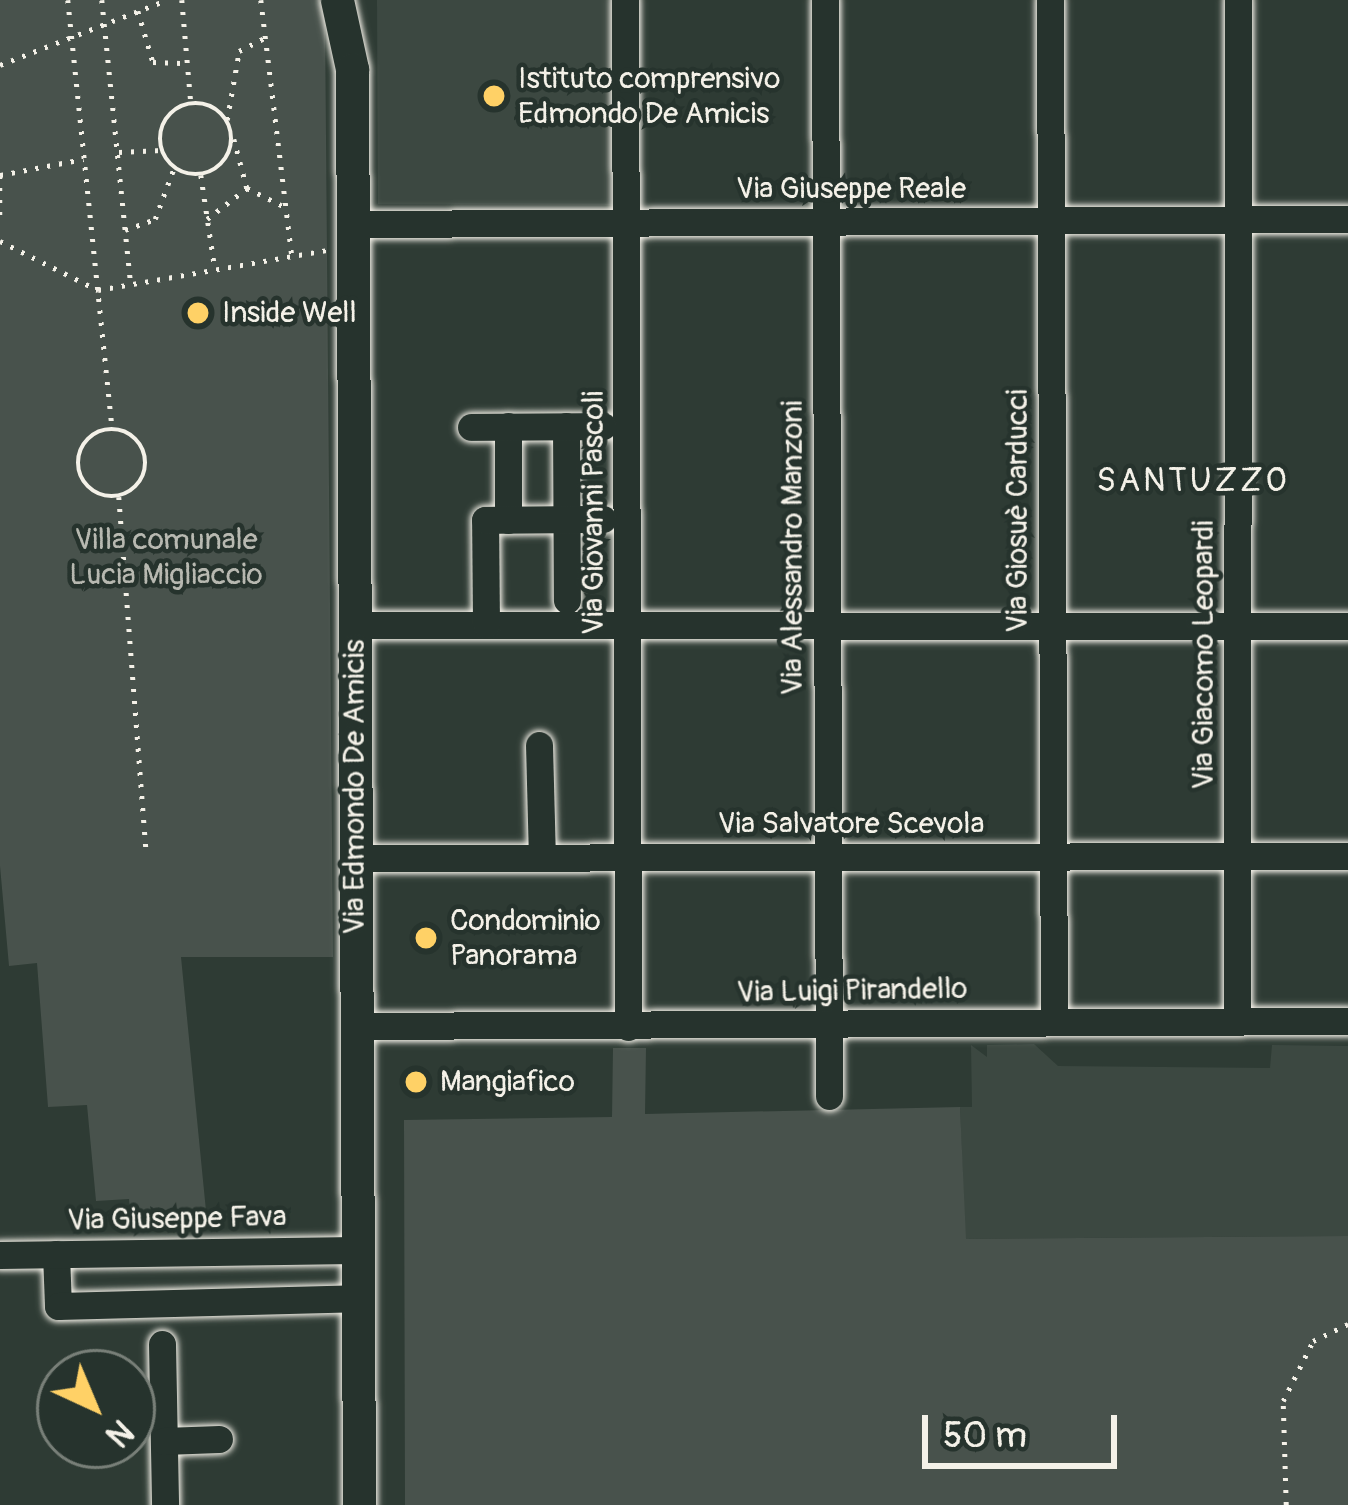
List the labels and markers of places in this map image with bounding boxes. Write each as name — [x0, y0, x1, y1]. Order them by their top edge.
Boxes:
place label: Istituto comprensivo Edmondo De Amicis — [518, 61, 780, 132]
marker: Istituto comprensivo Edmondo De Amicis — [481, 83, 507, 109]
place label: Inside Well — [222, 295, 357, 331]
marker: Inside Well — [185, 300, 211, 326]
place label: Condominio Panorama — [450, 903, 601, 974]
marker: Condominio Panorama — [413, 925, 439, 951]
place label: Mangiafico — [440, 1064, 575, 1100]
marker: Mangiafico — [403, 1069, 429, 1095]

